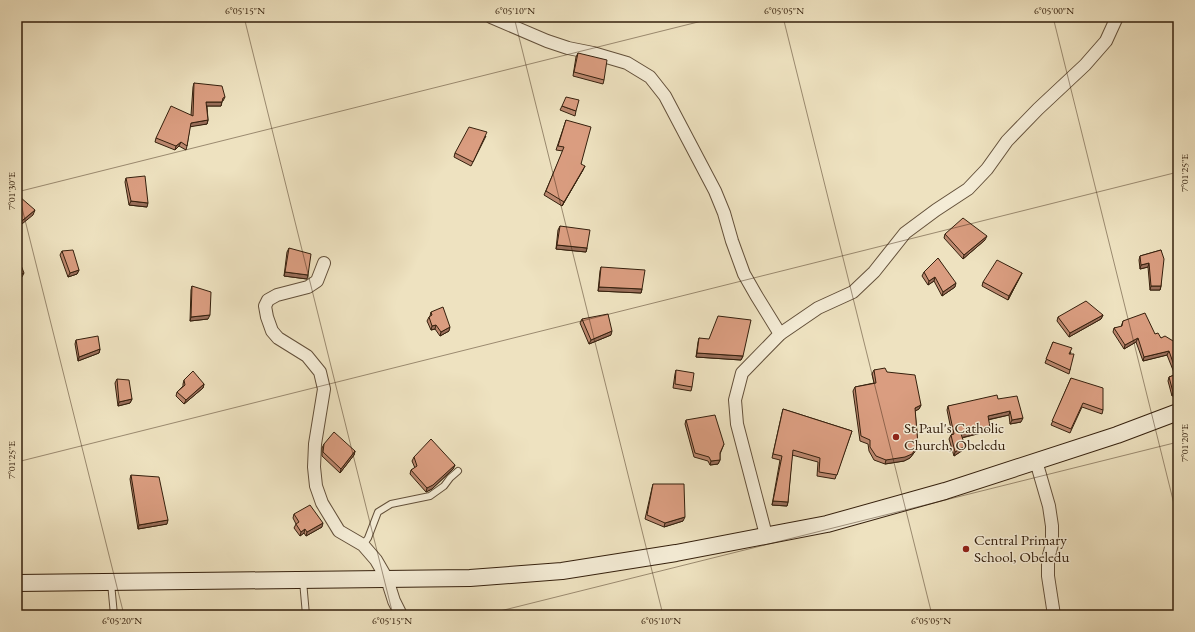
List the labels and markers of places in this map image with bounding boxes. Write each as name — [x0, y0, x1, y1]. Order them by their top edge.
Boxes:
place label: St Paul's Catholic Church, Obeledu — [904, 418, 1005, 454]
marker: St Paul's Catholic Church, Obeledu — [891, 432, 901, 442]
place label: Central Primary School, Obeledu — [974, 530, 1069, 566]
marker: Central Primary School, Obeledu — [961, 544, 971, 554]

